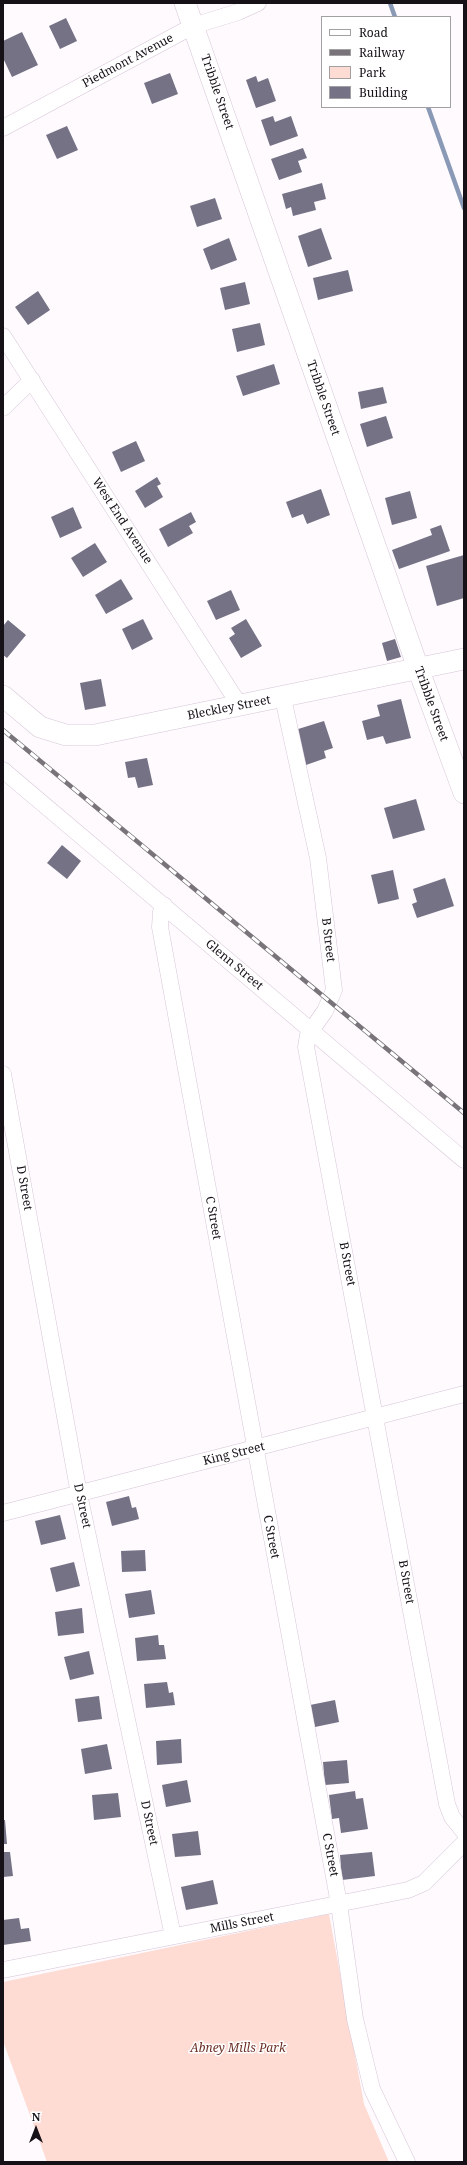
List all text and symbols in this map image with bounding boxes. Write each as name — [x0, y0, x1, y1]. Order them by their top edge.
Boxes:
legend — [321, 16, 451, 108]
text: Road — [359, 24, 388, 41]
street label: Piedmont Avenue — [80, 31, 176, 91]
text: Railway — [359, 44, 405, 61]
street label: Tribble Street — [197, 53, 237, 131]
text: Park — [359, 64, 386, 81]
text: Building — [359, 84, 407, 101]
street label: Tribble Street — [303, 359, 343, 437]
street label: West End Avenue — [89, 475, 155, 567]
street label: Tribble Street — [411, 665, 451, 743]
street label: Bleckley Street — [186, 693, 272, 723]
street label: B Street — [318, 917, 338, 963]
street label: Glenn Street — [202, 937, 266, 993]
street label: D Street — [13, 1164, 35, 1212]
street label: C Street — [202, 1195, 224, 1241]
street label: B Street — [336, 1241, 358, 1287]
street label: King Street — [202, 1439, 266, 1469]
street label: D Street — [70, 1482, 94, 1530]
street label: C Street — [260, 1514, 282, 1560]
street label: B Street — [395, 1559, 417, 1605]
street label: D Street — [137, 1799, 161, 1847]
street label: C Street — [319, 1832, 341, 1878]
street label: Mills Street — [209, 1910, 275, 1936]
park label: Abney Mills Park — [190, 2042, 286, 2056]
north arrow — [16, 2109, 56, 2149]
text: N — [32, 2109, 40, 2124]

